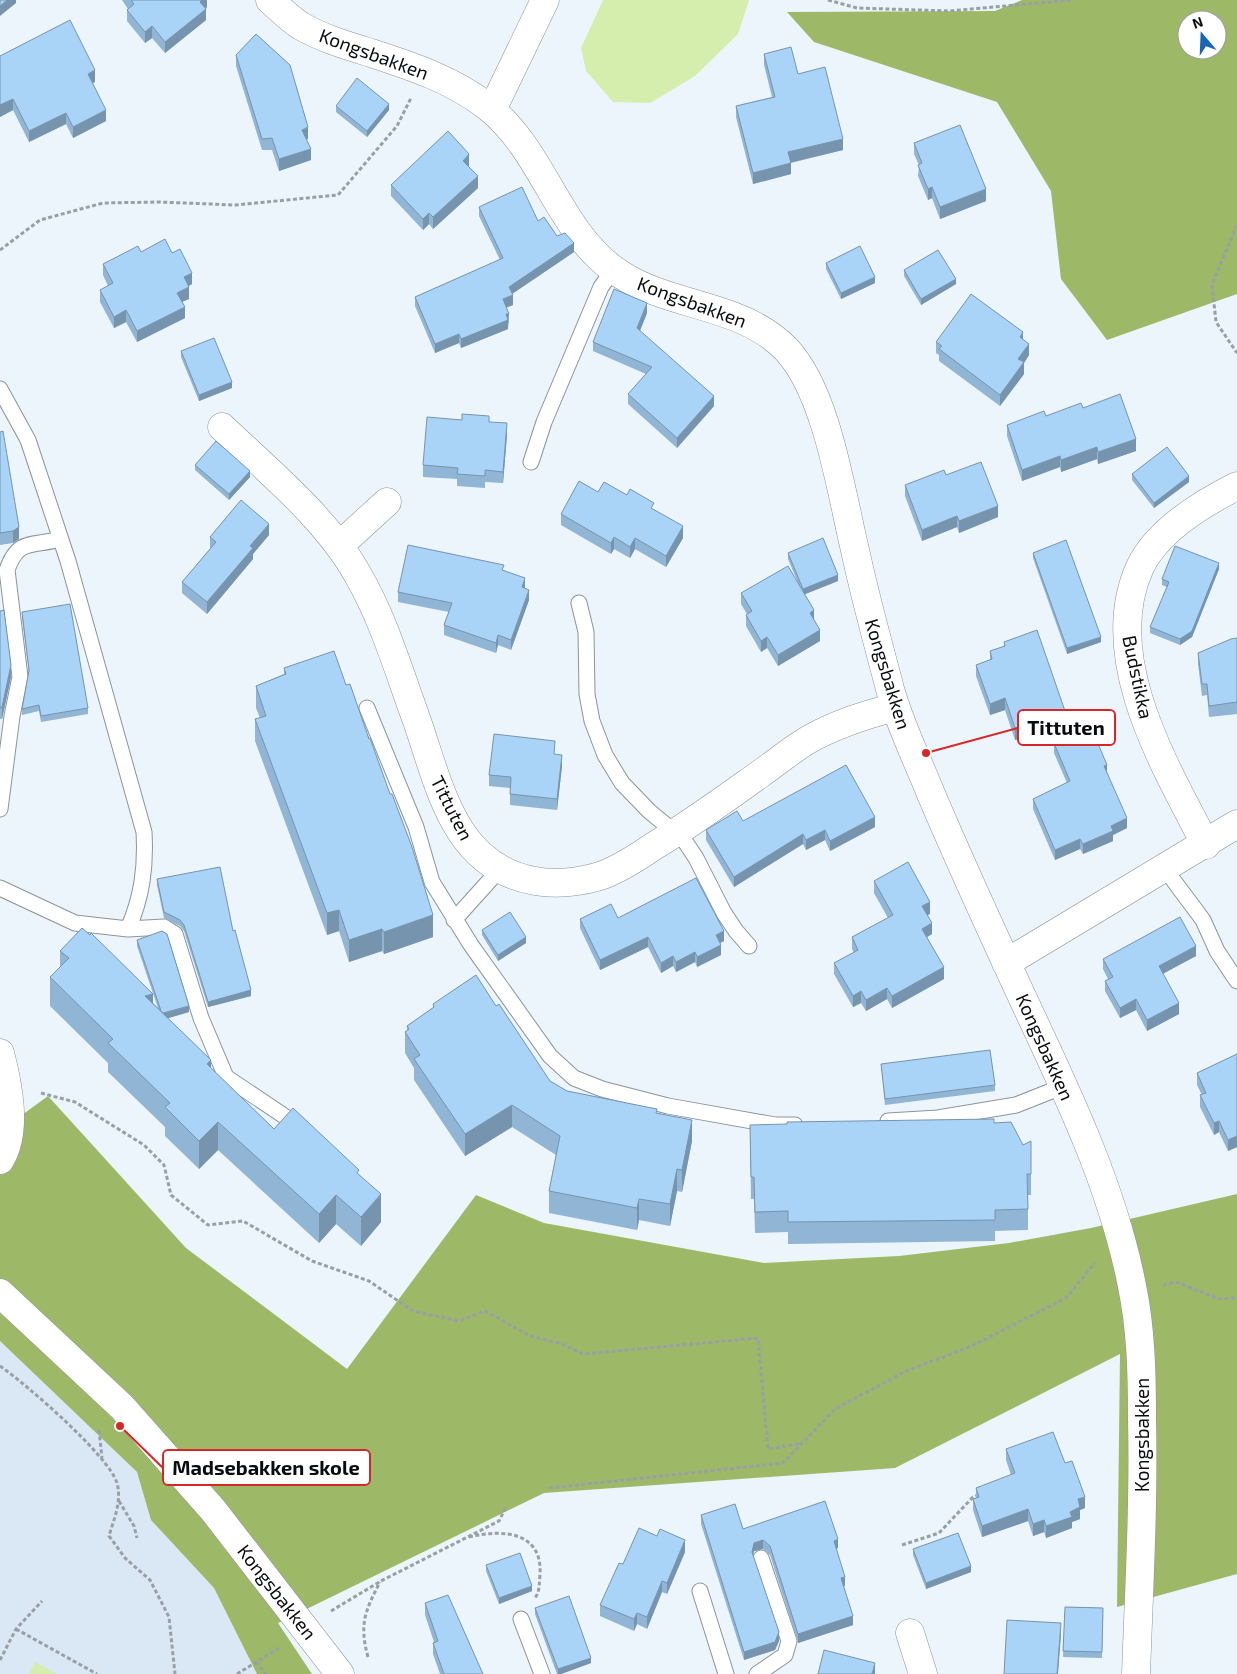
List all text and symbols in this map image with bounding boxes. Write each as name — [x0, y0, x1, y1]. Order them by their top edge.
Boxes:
north arrow — [1177, 10, 1227, 60]
text: N — [1190, 13, 1205, 32]
street label: Kongsbakken — [316, 23, 432, 84]
street label: Kongsbakken — [634, 271, 750, 332]
street label: Kongsbakken — [861, 616, 916, 732]
street label: Budstikka — [1118, 633, 1159, 721]
callout: Tittuten — [1018, 710, 1115, 745]
text: Tittuten — [1027, 715, 1105, 739]
street label: Tittuten — [426, 772, 478, 844]
street label: Kongsbakken — [1012, 990, 1079, 1104]
street label: Kongsbakken — [1130, 1378, 1153, 1492]
callout: Madsebakken skole — [163, 1450, 370, 1485]
text: Madsebakken skole — [172, 1455, 360, 1479]
street label: Kongsbakken — [233, 1539, 322, 1644]

